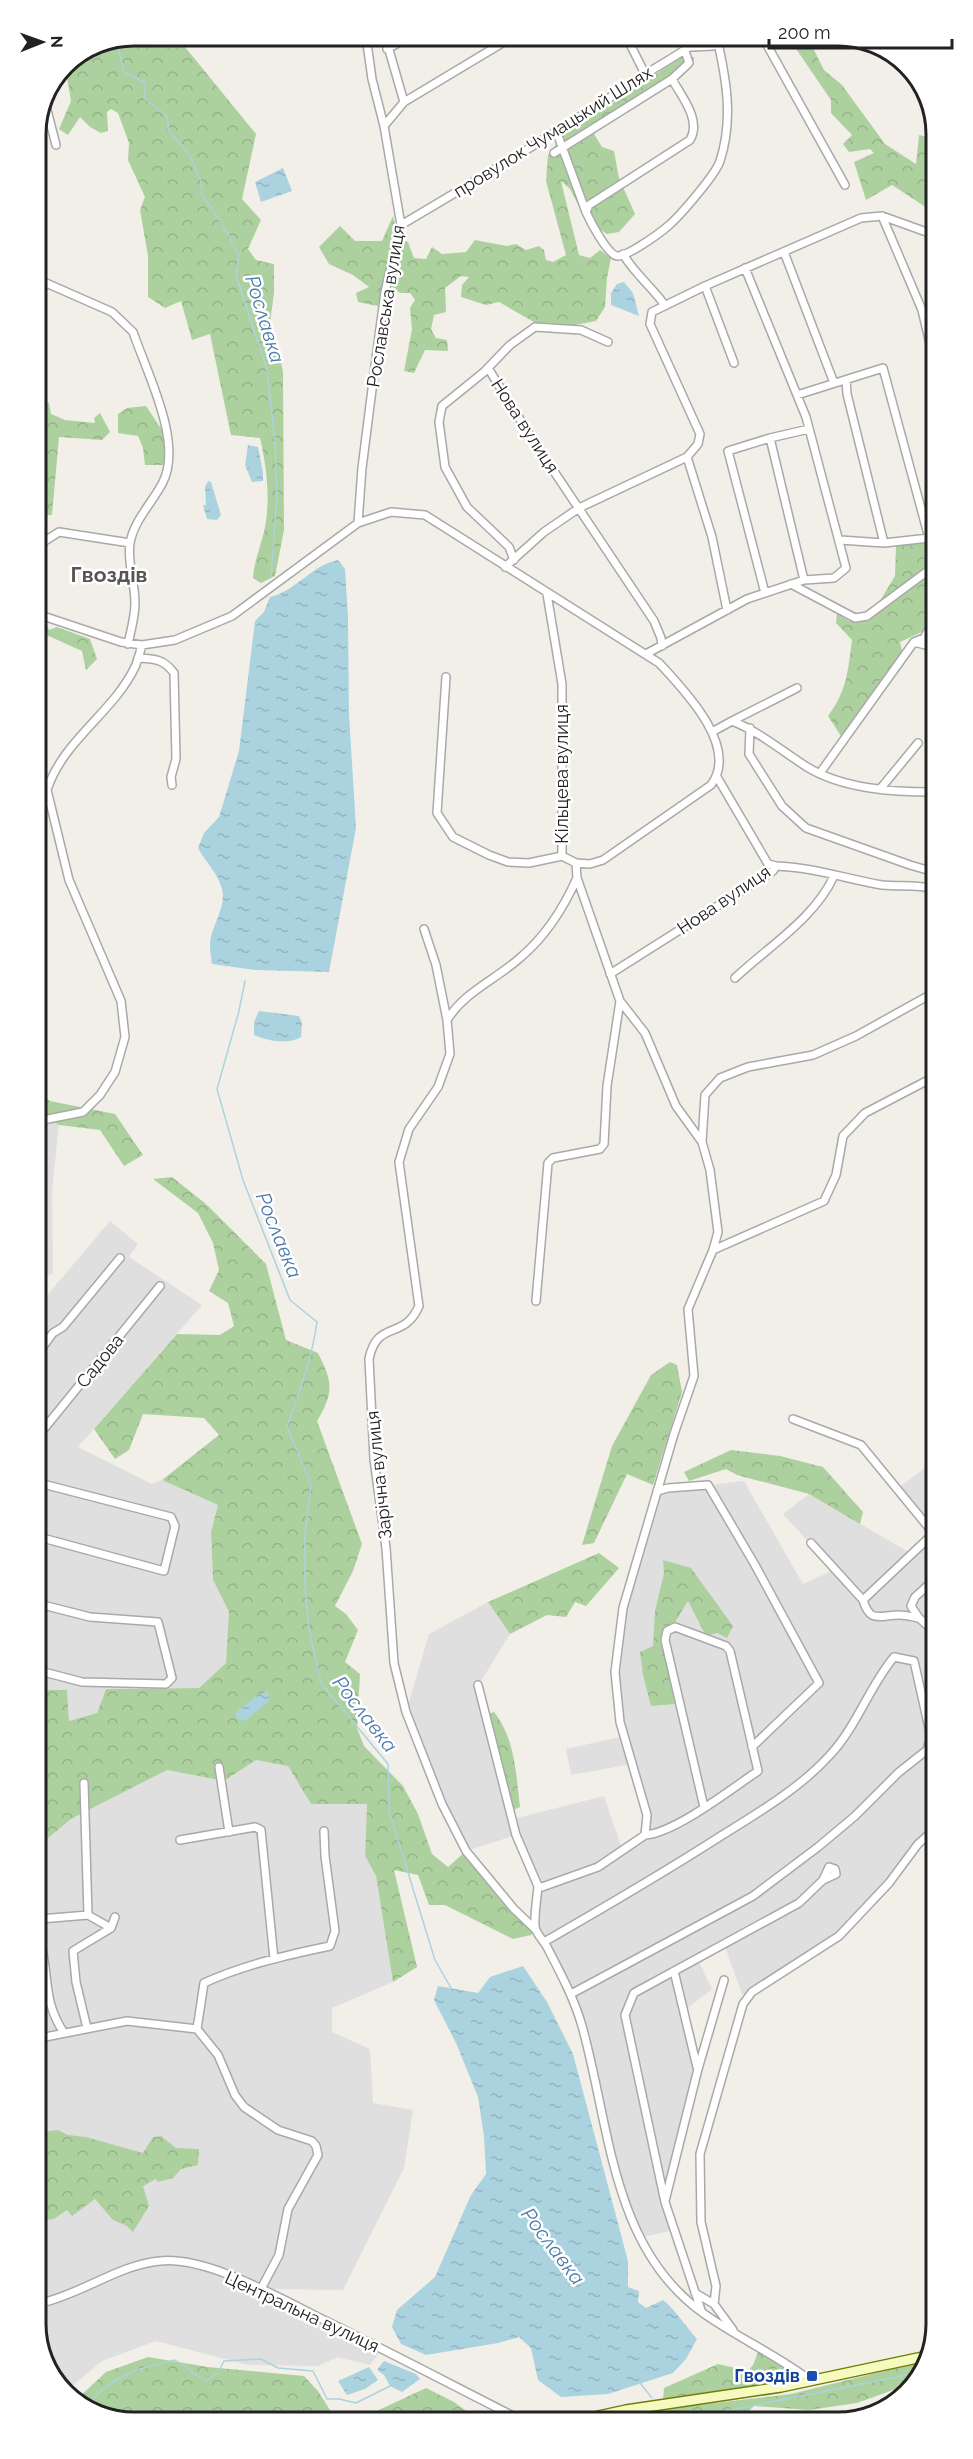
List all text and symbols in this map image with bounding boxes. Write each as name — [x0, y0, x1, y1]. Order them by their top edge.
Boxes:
north arrow — [12, 12, 72, 72]
scale bar — [769, 12, 952, 50]
text: 200 m — [778, 22, 831, 43]
text: N — [47, 35, 66, 48]
street label: провулок Чумацький Шлях — [449, 62, 656, 202]
street label: Рославська вулиця — [362, 223, 409, 389]
water label: Рославка — [240, 272, 290, 366]
street label: Нова вулиця — [487, 375, 564, 477]
district label: Гвоздів — [71, 562, 148, 587]
street label: Кільцева вулиця — [551, 704, 572, 844]
street label: Нова вулиця — [673, 861, 774, 938]
water label: Рославка — [251, 1189, 307, 1281]
street label: Садова — [72, 1330, 128, 1392]
street label: Зарічна вулиця — [361, 1410, 396, 1540]
water label: Рославка — [328, 1671, 402, 1757]
water label: Рославка — [516, 2203, 590, 2289]
street label: Центральна вулиця — [222, 2267, 383, 2357]
place label: Гвоздів — [734, 2365, 800, 2386]
marker: Гвоздів — [805, 2369, 819, 2383]

